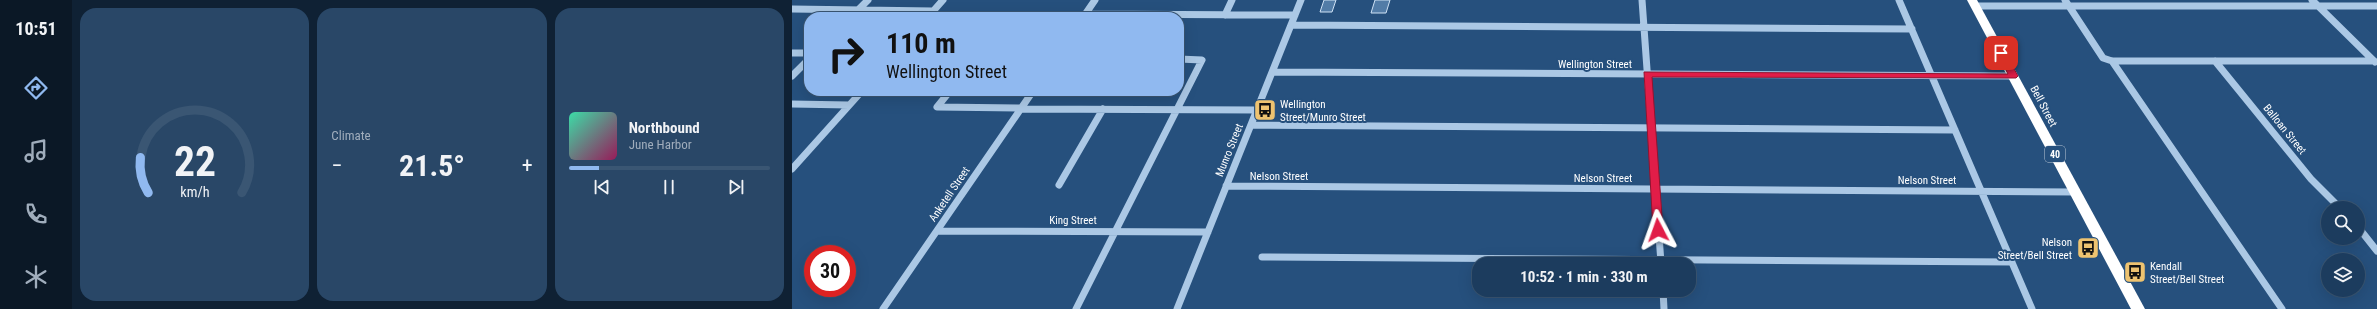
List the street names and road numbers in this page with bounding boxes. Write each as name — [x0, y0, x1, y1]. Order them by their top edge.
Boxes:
street label: Wellington Street — [1558, 58, 1632, 71]
street label: Bell Street — [2027, 84, 2060, 129]
street label: Balloan Street — [2260, 102, 2309, 157]
street label: Munro Street — [1213, 122, 1246, 179]
road number: 40 — [2045, 146, 2065, 162]
street label: Anketell Street — [926, 164, 973, 224]
street label: Nelson Street — [1250, 170, 1308, 183]
street label: Nelson Street — [1574, 172, 1632, 185]
street label: Nelson Street — [1898, 174, 1956, 187]
street label: King Street — [1049, 214, 1097, 227]

